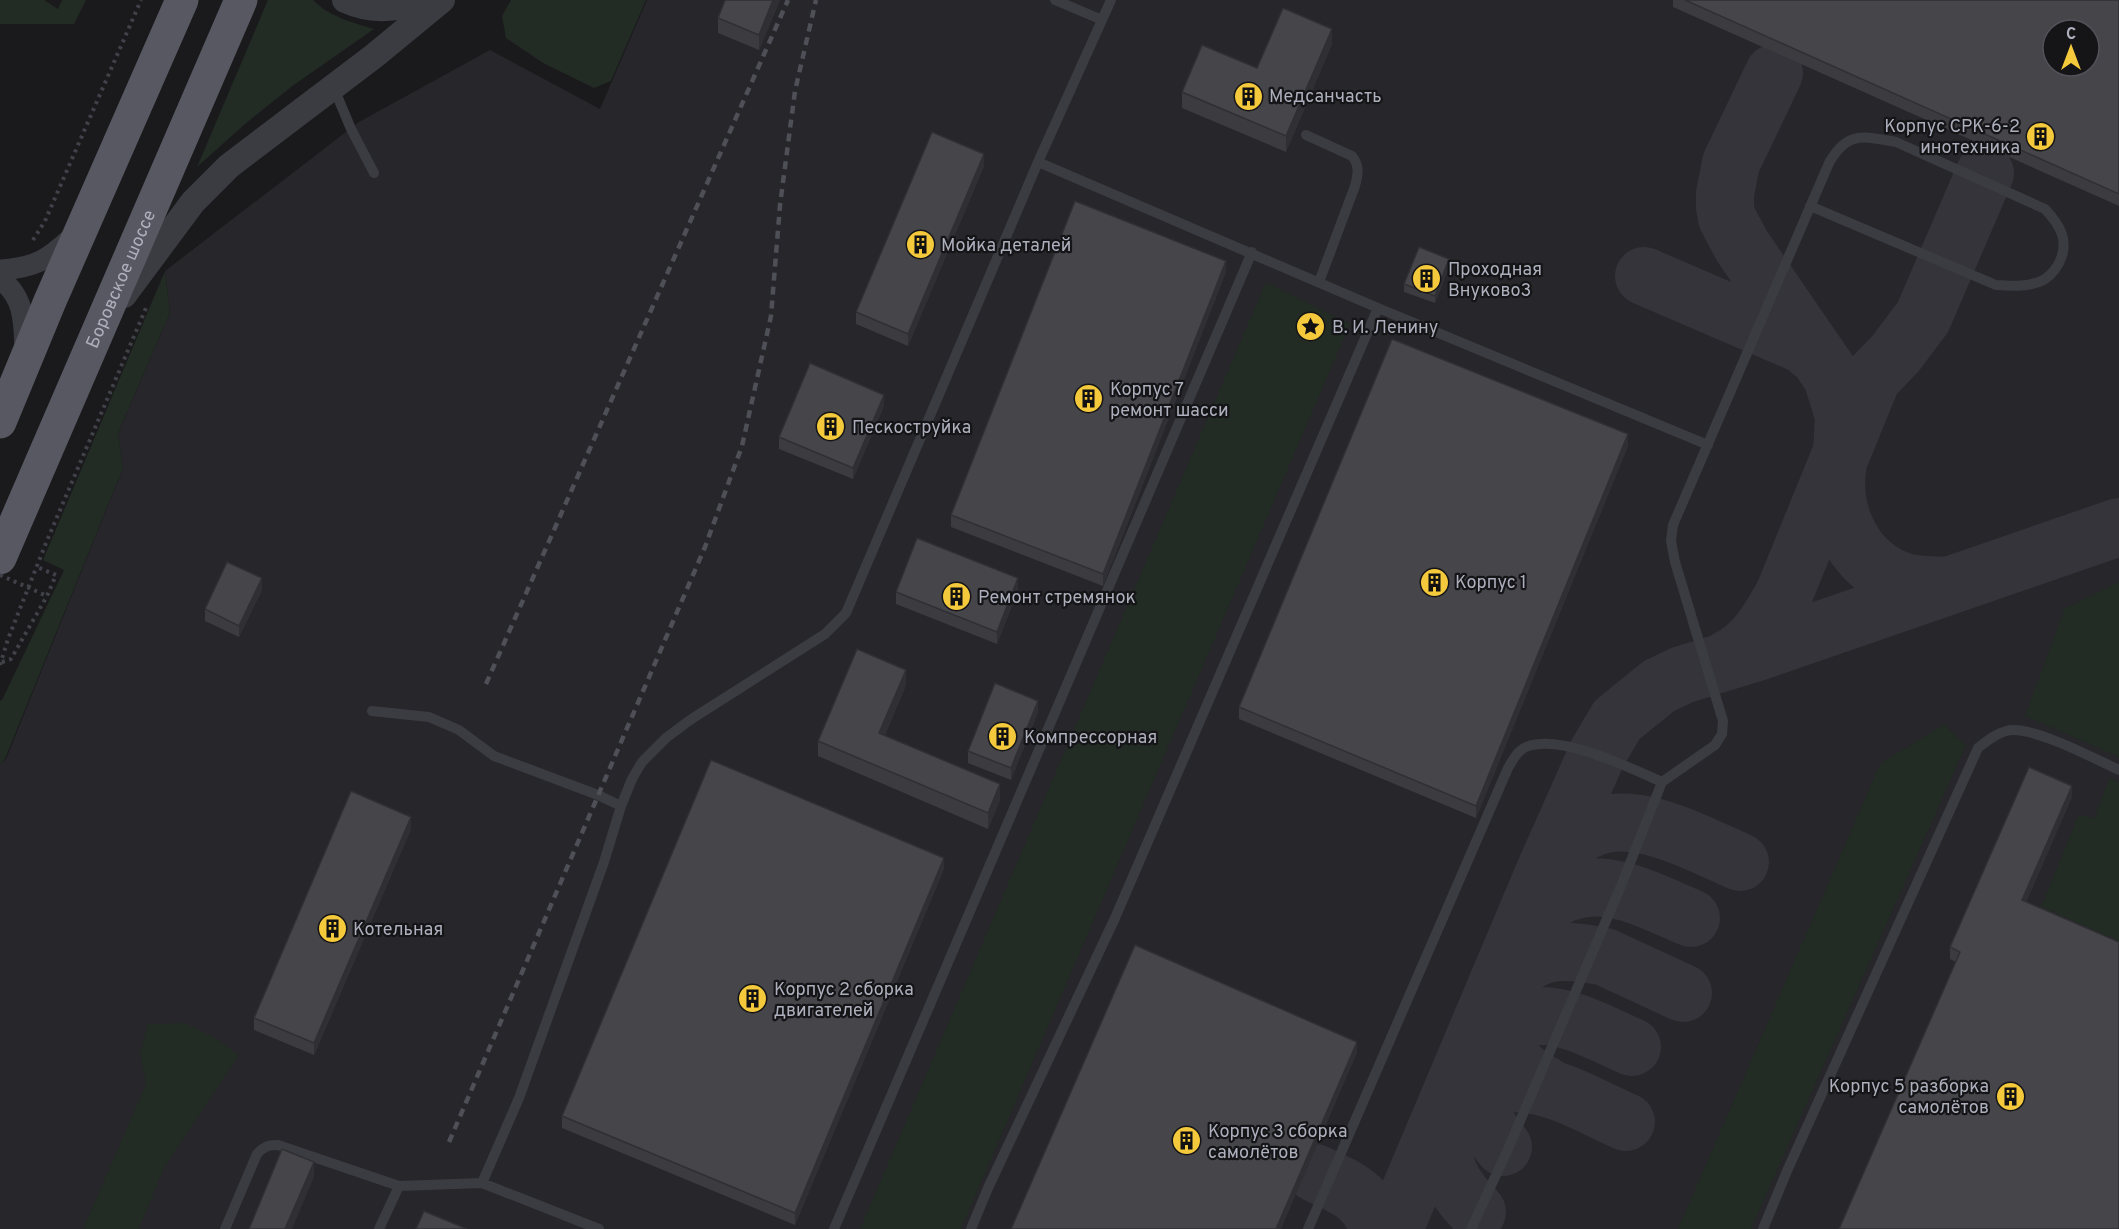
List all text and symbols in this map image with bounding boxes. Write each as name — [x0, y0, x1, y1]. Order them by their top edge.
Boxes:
north arrow — [2041, 18, 2101, 78]
text: С — [2066, 25, 2076, 45]
building icon: Медсанчасть — [1232, 80, 1264, 112]
place label: Медсанчасть — [1269, 86, 1382, 109]
place label: Корпус СРК-6-2 инотехника — [1884, 116, 2020, 160]
building icon: Корпус СРК-6-2 инотехника — [2025, 120, 2057, 152]
street label: Боровское шоссе — [82, 207, 162, 352]
building icon: Мойка деталей — [904, 229, 936, 261]
place label: Мойка деталей — [941, 235, 1071, 258]
place label: Проходная Внуково3 — [1448, 259, 1542, 303]
building icon: Проходная Внуково3 — [1411, 263, 1443, 295]
place icon: В. И. Ленину — [1295, 311, 1327, 343]
place label: В. И. Ленину — [1332, 317, 1438, 340]
place label: Корпус 7 ремонт шасси — [1110, 379, 1229, 423]
building icon: Корпус 7 ремонт шасси — [1073, 383, 1105, 415]
building icon: Пескоструйка — [815, 411, 847, 443]
place label: Пескоструйка — [852, 417, 971, 440]
building icon: Корпус 1 — [1418, 566, 1450, 598]
place label: Корпус 1 — [1455, 572, 1527, 595]
building icon: Ремонт стремянок — [941, 581, 973, 613]
place label: Ремонт стремянок — [978, 587, 1136, 610]
building icon: Компрессорная — [987, 721, 1019, 753]
place label: Компрессорная — [1024, 727, 1157, 750]
building icon: Котельная — [316, 913, 348, 945]
place label: Котельная — [353, 919, 443, 942]
place label: Корпус 2 сборка двигателей — [774, 979, 914, 1023]
building icon: Корпус 2 сборка двигателей — [737, 983, 769, 1015]
place label: Корпус 5 разборка самолётов — [1829, 1076, 1989, 1120]
building icon: Корпус 5 разборка самолётов — [1994, 1080, 2026, 1112]
place label: Корпус 3 сборка самолётов — [1208, 1121, 1348, 1165]
building icon: Корпус 3 сборка самолётов — [1171, 1125, 1203, 1157]

